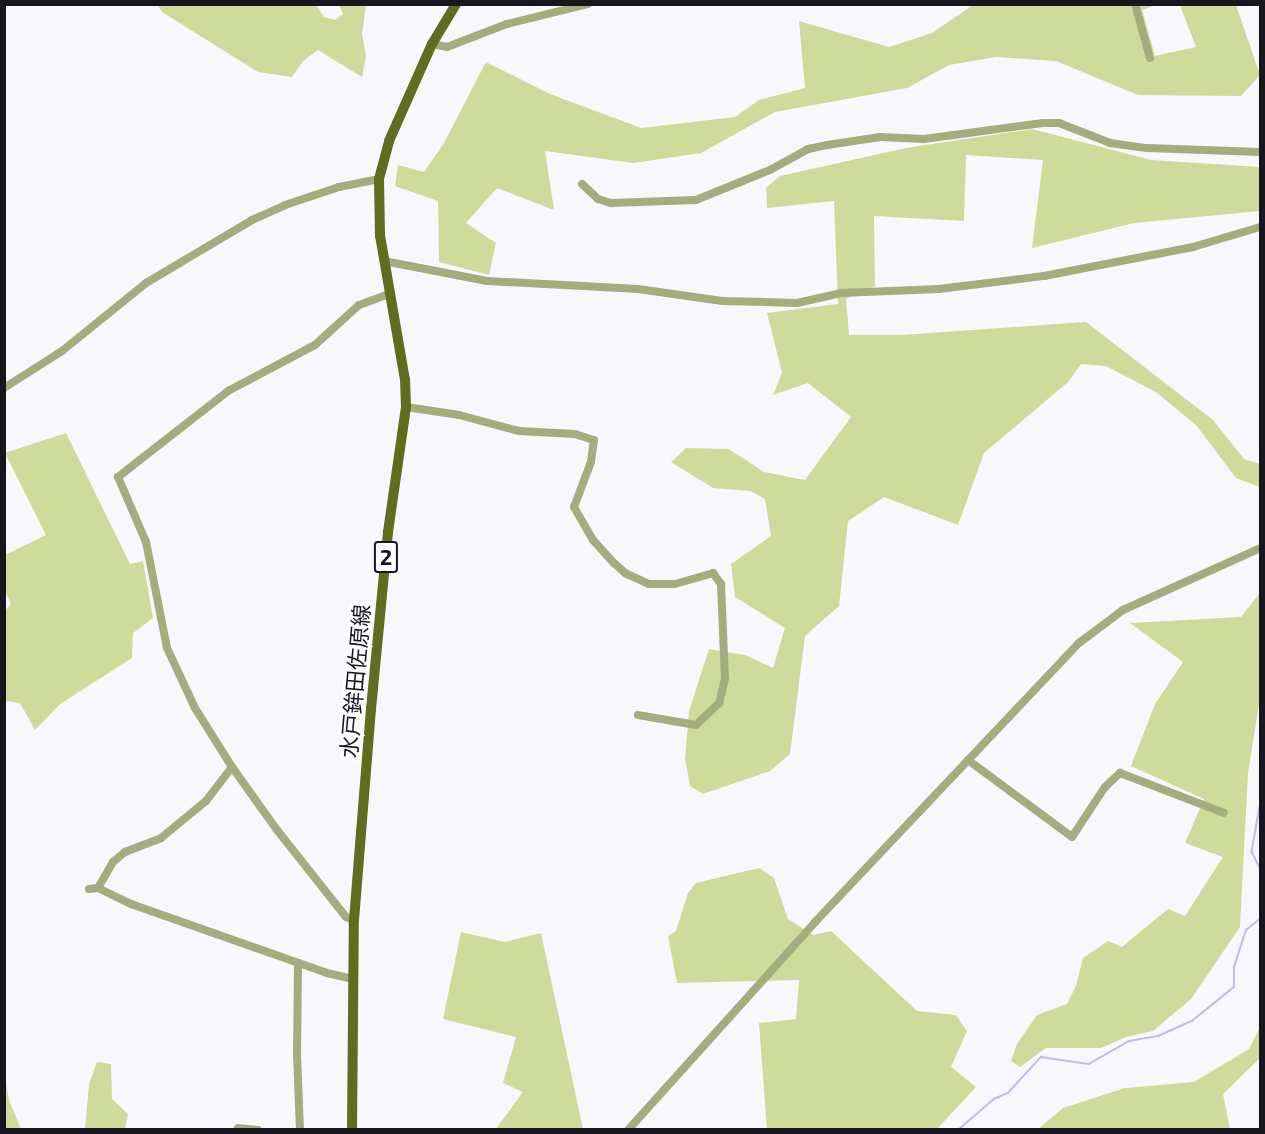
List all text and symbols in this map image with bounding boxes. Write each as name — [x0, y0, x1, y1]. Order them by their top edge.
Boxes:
road number: 2 — [372, 539, 400, 575]
street label: 水戸鉾田佐原線 — [335, 603, 375, 759]

